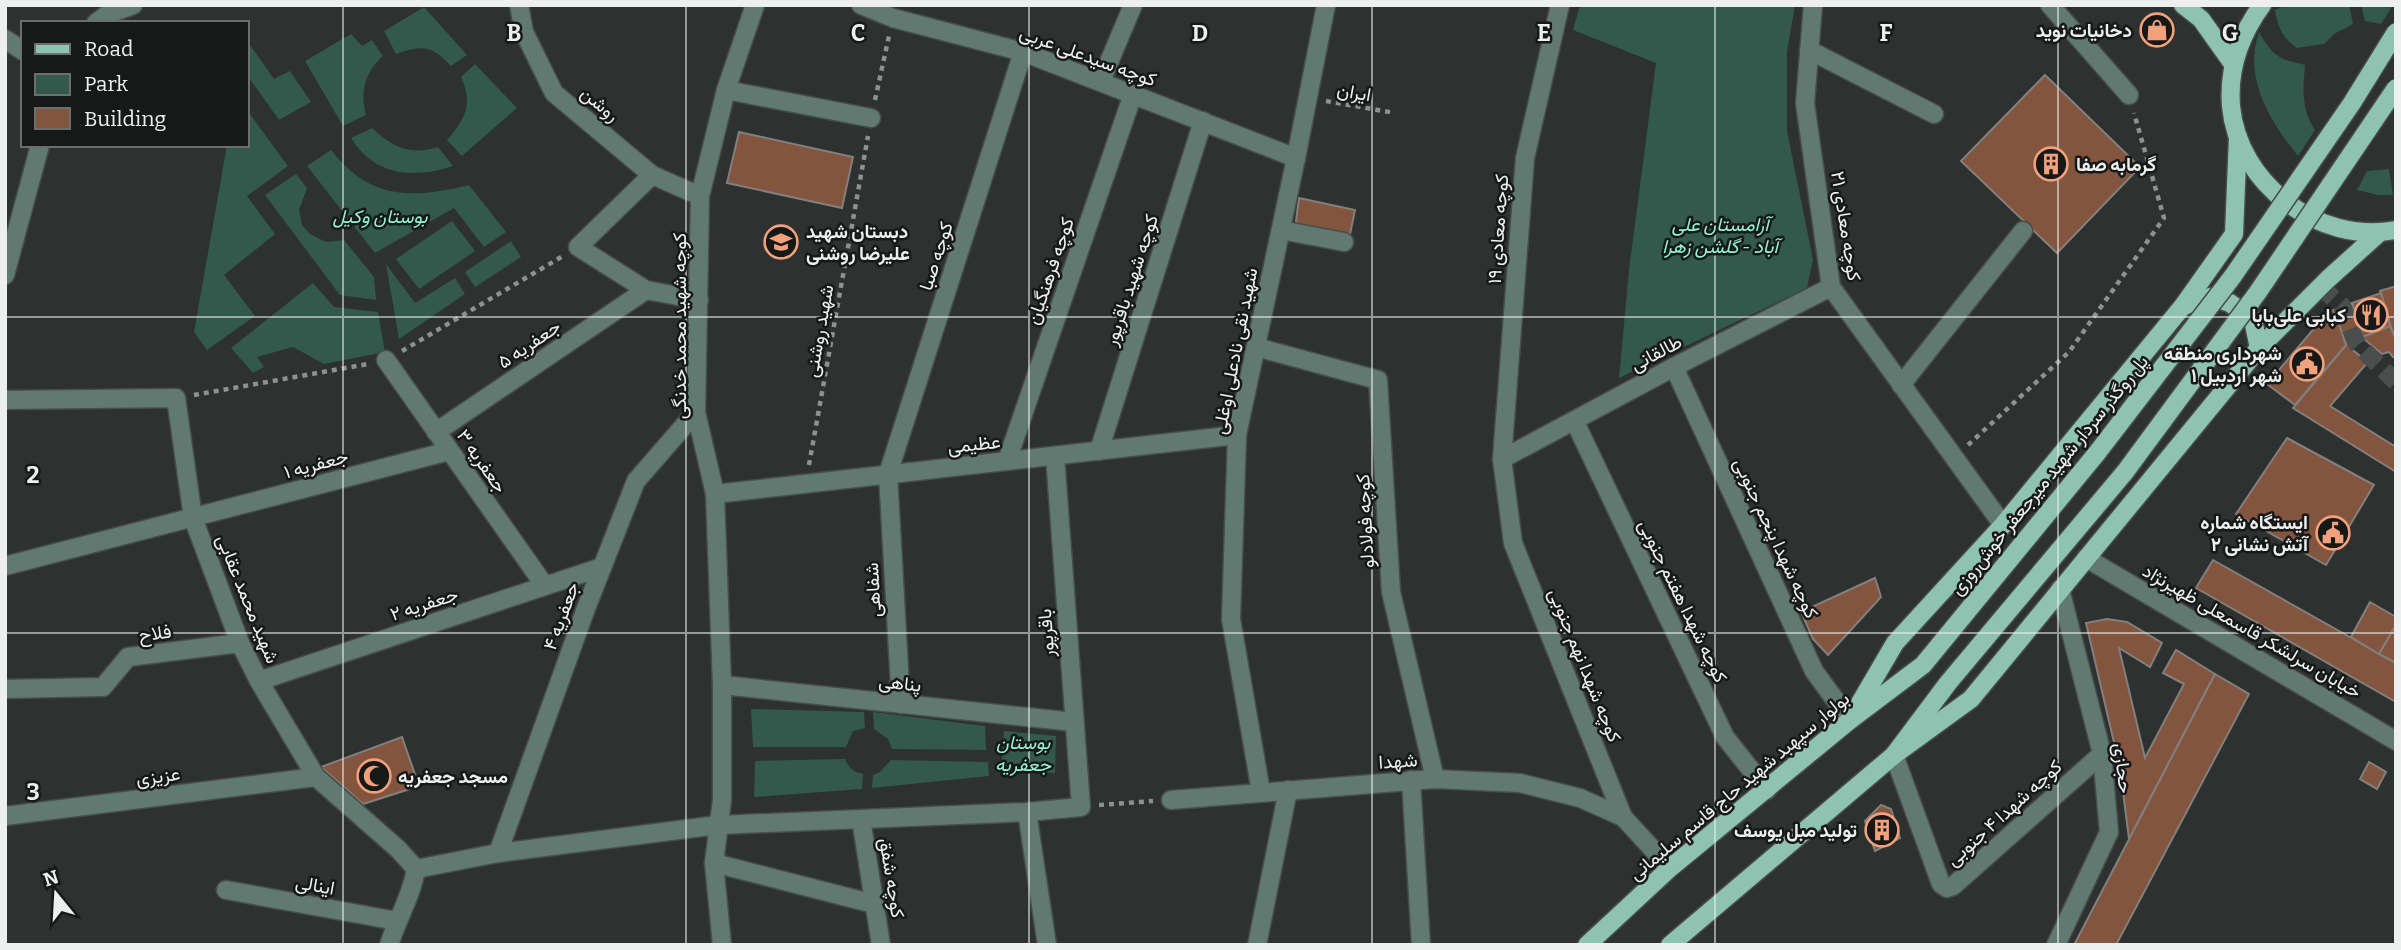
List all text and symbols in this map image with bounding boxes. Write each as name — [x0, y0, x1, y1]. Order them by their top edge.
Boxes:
shop icon: دخانیات نوید — [2138, 11, 2176, 49]
text: B — [507, 19, 521, 47]
text: C — [851, 19, 865, 47]
text: D — [1192, 19, 1208, 47]
text: E — [1537, 19, 1551, 47]
text: F — [1880, 19, 1893, 47]
place label: دخانیات نوید — [2036, 19, 2132, 43]
text: G — [2222, 19, 2239, 47]
legend — [21, 21, 248, 147]
street label: کوچه سیدعلی عربی — [1016, 21, 1160, 93]
text: Road — [84, 36, 133, 62]
text: Park — [84, 71, 128, 97]
street label: ایران — [1335, 78, 1373, 106]
street label: روشن — [576, 81, 624, 127]
text: Building — [84, 106, 167, 132]
building icon: گرمابه صفا — [2032, 145, 2070, 183]
place label: گرمابه صفا — [2076, 153, 2157, 177]
street label: کوچه معادی ۲۱ — [1824, 169, 1866, 283]
street label: کوچه معادی ۱۹ — [1483, 173, 1515, 285]
park label: بوستان وکیل — [333, 205, 429, 228]
street label: کوچه شهید باقرپور — [1099, 211, 1165, 350]
park label: آرامستان علی آباد - گلشن زهرا — [1662, 213, 1783, 258]
street label: کوچه فرهنگیان — [1021, 214, 1081, 328]
street label: کوچه صبا — [914, 219, 960, 294]
place label: دبستان شهید علیرضا روشنی — [806, 220, 910, 266]
school or university icon: دبستان شهید علیرضا روشنی — [762, 223, 800, 261]
street label: کوچه شهید محمد خدنگی — [668, 233, 693, 419]
street label: شهید نقی نادعلی اوغلی — [1208, 266, 1262, 436]
street label: شهید روشنی — [800, 283, 838, 379]
restaurant icon: کبابی علی‌بابا — [2352, 296, 2390, 334]
place label: کبابی علی‌بابا — [2251, 304, 2346, 327]
street label: جعفریه ۵ — [493, 315, 565, 373]
street label: طالقانی — [1626, 330, 1686, 376]
place label: شهرداری منطقه ۱ شهر اردبیل — [2164, 342, 2282, 388]
public building icon: شهرداری منطقه ۱ شهر اردبیل — [2288, 345, 2326, 383]
street label: پل روگذر سردار شهید میرجعفر خوش‌روزی — [1945, 350, 2155, 601]
street label: جعفریه ۳ — [452, 425, 512, 497]
street label: عظیمی — [946, 430, 1002, 458]
street label: جعفریه ۱ — [281, 444, 351, 484]
street label: کوچه شهدا پنجم جنوبی — [1727, 454, 1823, 623]
text: 2 — [27, 461, 40, 489]
street label: کوچه فولادلو — [1351, 473, 1381, 569]
place label: ایستگاه شماره ۲ آتش نشانی — [2200, 511, 2309, 556]
public building icon: ایستگاه شماره ۲ آتش نشانی — [2314, 514, 2352, 552]
street label: کوچه شهدا هفتم جنوبی — [1632, 516, 1732, 687]
street label: شهید محمد عقابی — [212, 531, 284, 667]
street label: خیابان سرلشکر قاسمعلی ظهیرنژاد — [2139, 559, 2365, 703]
street label: شفاهی — [860, 562, 886, 618]
street label: جعفریه ۴ — [538, 579, 584, 653]
street label: جعفریه ۲ — [387, 582, 461, 626]
street label: کوچه شهدا نهم جنوبی — [1542, 585, 1626, 746]
street label: باقرپور — [1033, 608, 1061, 659]
street label: فلاح — [137, 620, 173, 647]
street label: پناهی — [877, 669, 922, 699]
street label: بولوار سپهبد شهید حاج قاسم سلیمانی — [1624, 687, 1855, 887]
park label: بوستان جعفریه — [995, 731, 1052, 776]
street label: حجازی — [2109, 742, 2137, 794]
street label: شهدا — [1378, 748, 1418, 774]
street label: کوچه شهدا ۴ جنوبی — [1941, 755, 2068, 873]
mosque icon: مسجد جعفریه — [355, 757, 393, 795]
street label: عزیزی — [134, 762, 182, 790]
place label: مسجد جعفریه — [398, 765, 508, 789]
text: 3 — [26, 778, 40, 806]
building icon: تولید مبل یوسف — [1863, 811, 1901, 849]
place label: تولید مبل یوسف — [1734, 819, 1857, 843]
street label: کوچه شفق — [872, 836, 910, 920]
north arrow — [21, 859, 91, 929]
text: N — [40, 865, 62, 892]
street label: اینالی — [294, 870, 336, 900]

